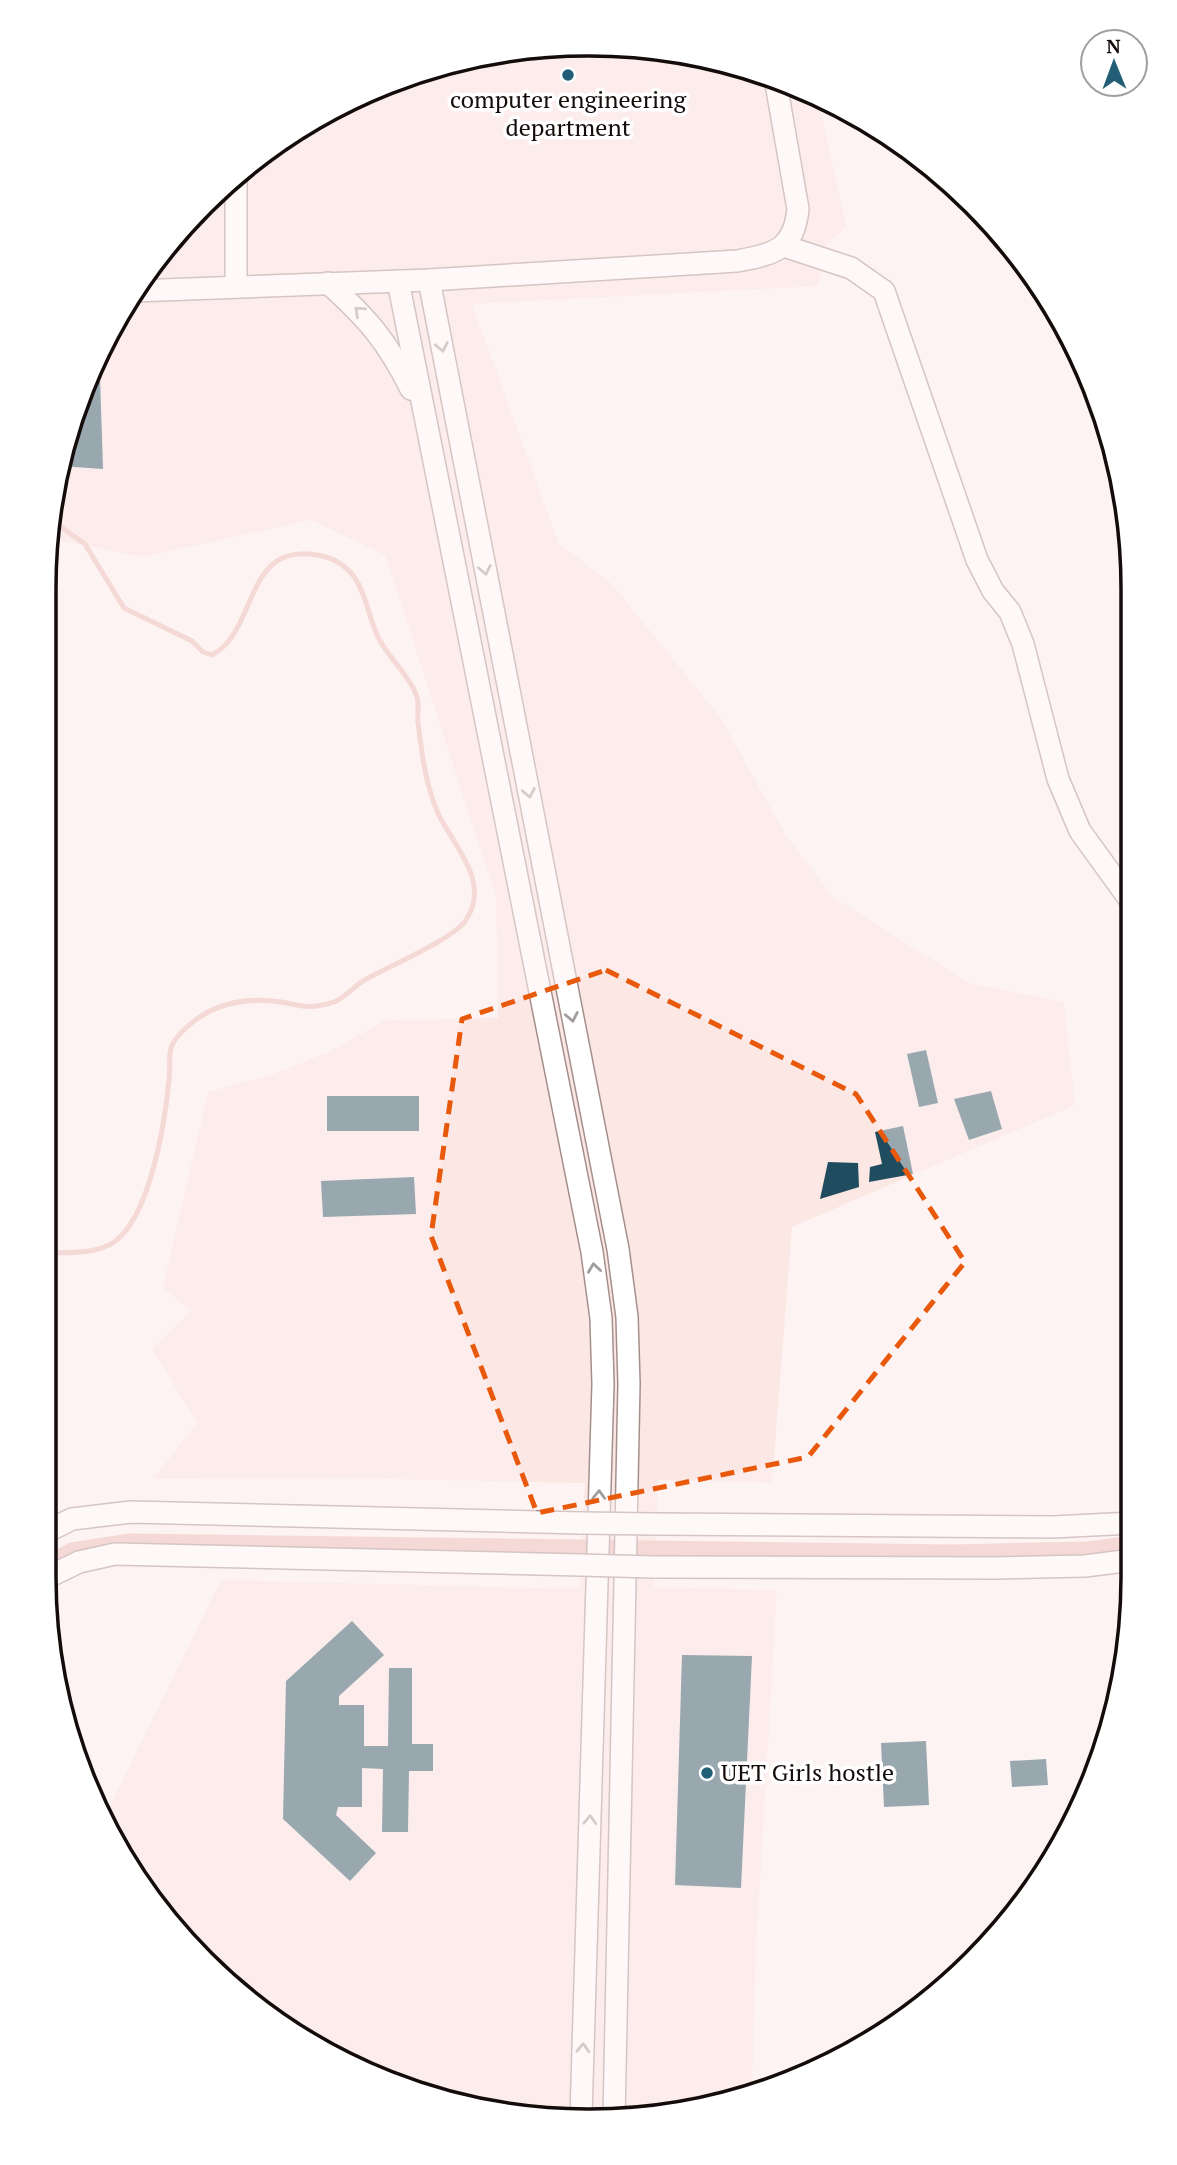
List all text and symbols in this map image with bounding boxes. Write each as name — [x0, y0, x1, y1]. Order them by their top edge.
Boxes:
north arrow — [1079, 28, 1149, 98]
text: N — [1106, 33, 1122, 58]
marker: computer engineering department — [560, 67, 576, 83]
place label: computer engineering department — [450, 83, 686, 143]
one-way arrow — [355, 307, 368, 319]
one-way arrow — [433, 341, 448, 353]
one-way arrow — [477, 564, 492, 576]
one-way arrow — [521, 787, 536, 799]
one-way arrow — [564, 1011, 579, 1023]
one-way arrow — [587, 1262, 602, 1274]
one-way arrow — [592, 1489, 607, 1500]
place label: UET Girls hostle — [721, 1756, 894, 1788]
marker: UET Girls hostle — [699, 1765, 715, 1781]
one-way arrow — [582, 1814, 597, 1825]
one-way arrow — [575, 2042, 590, 2053]

